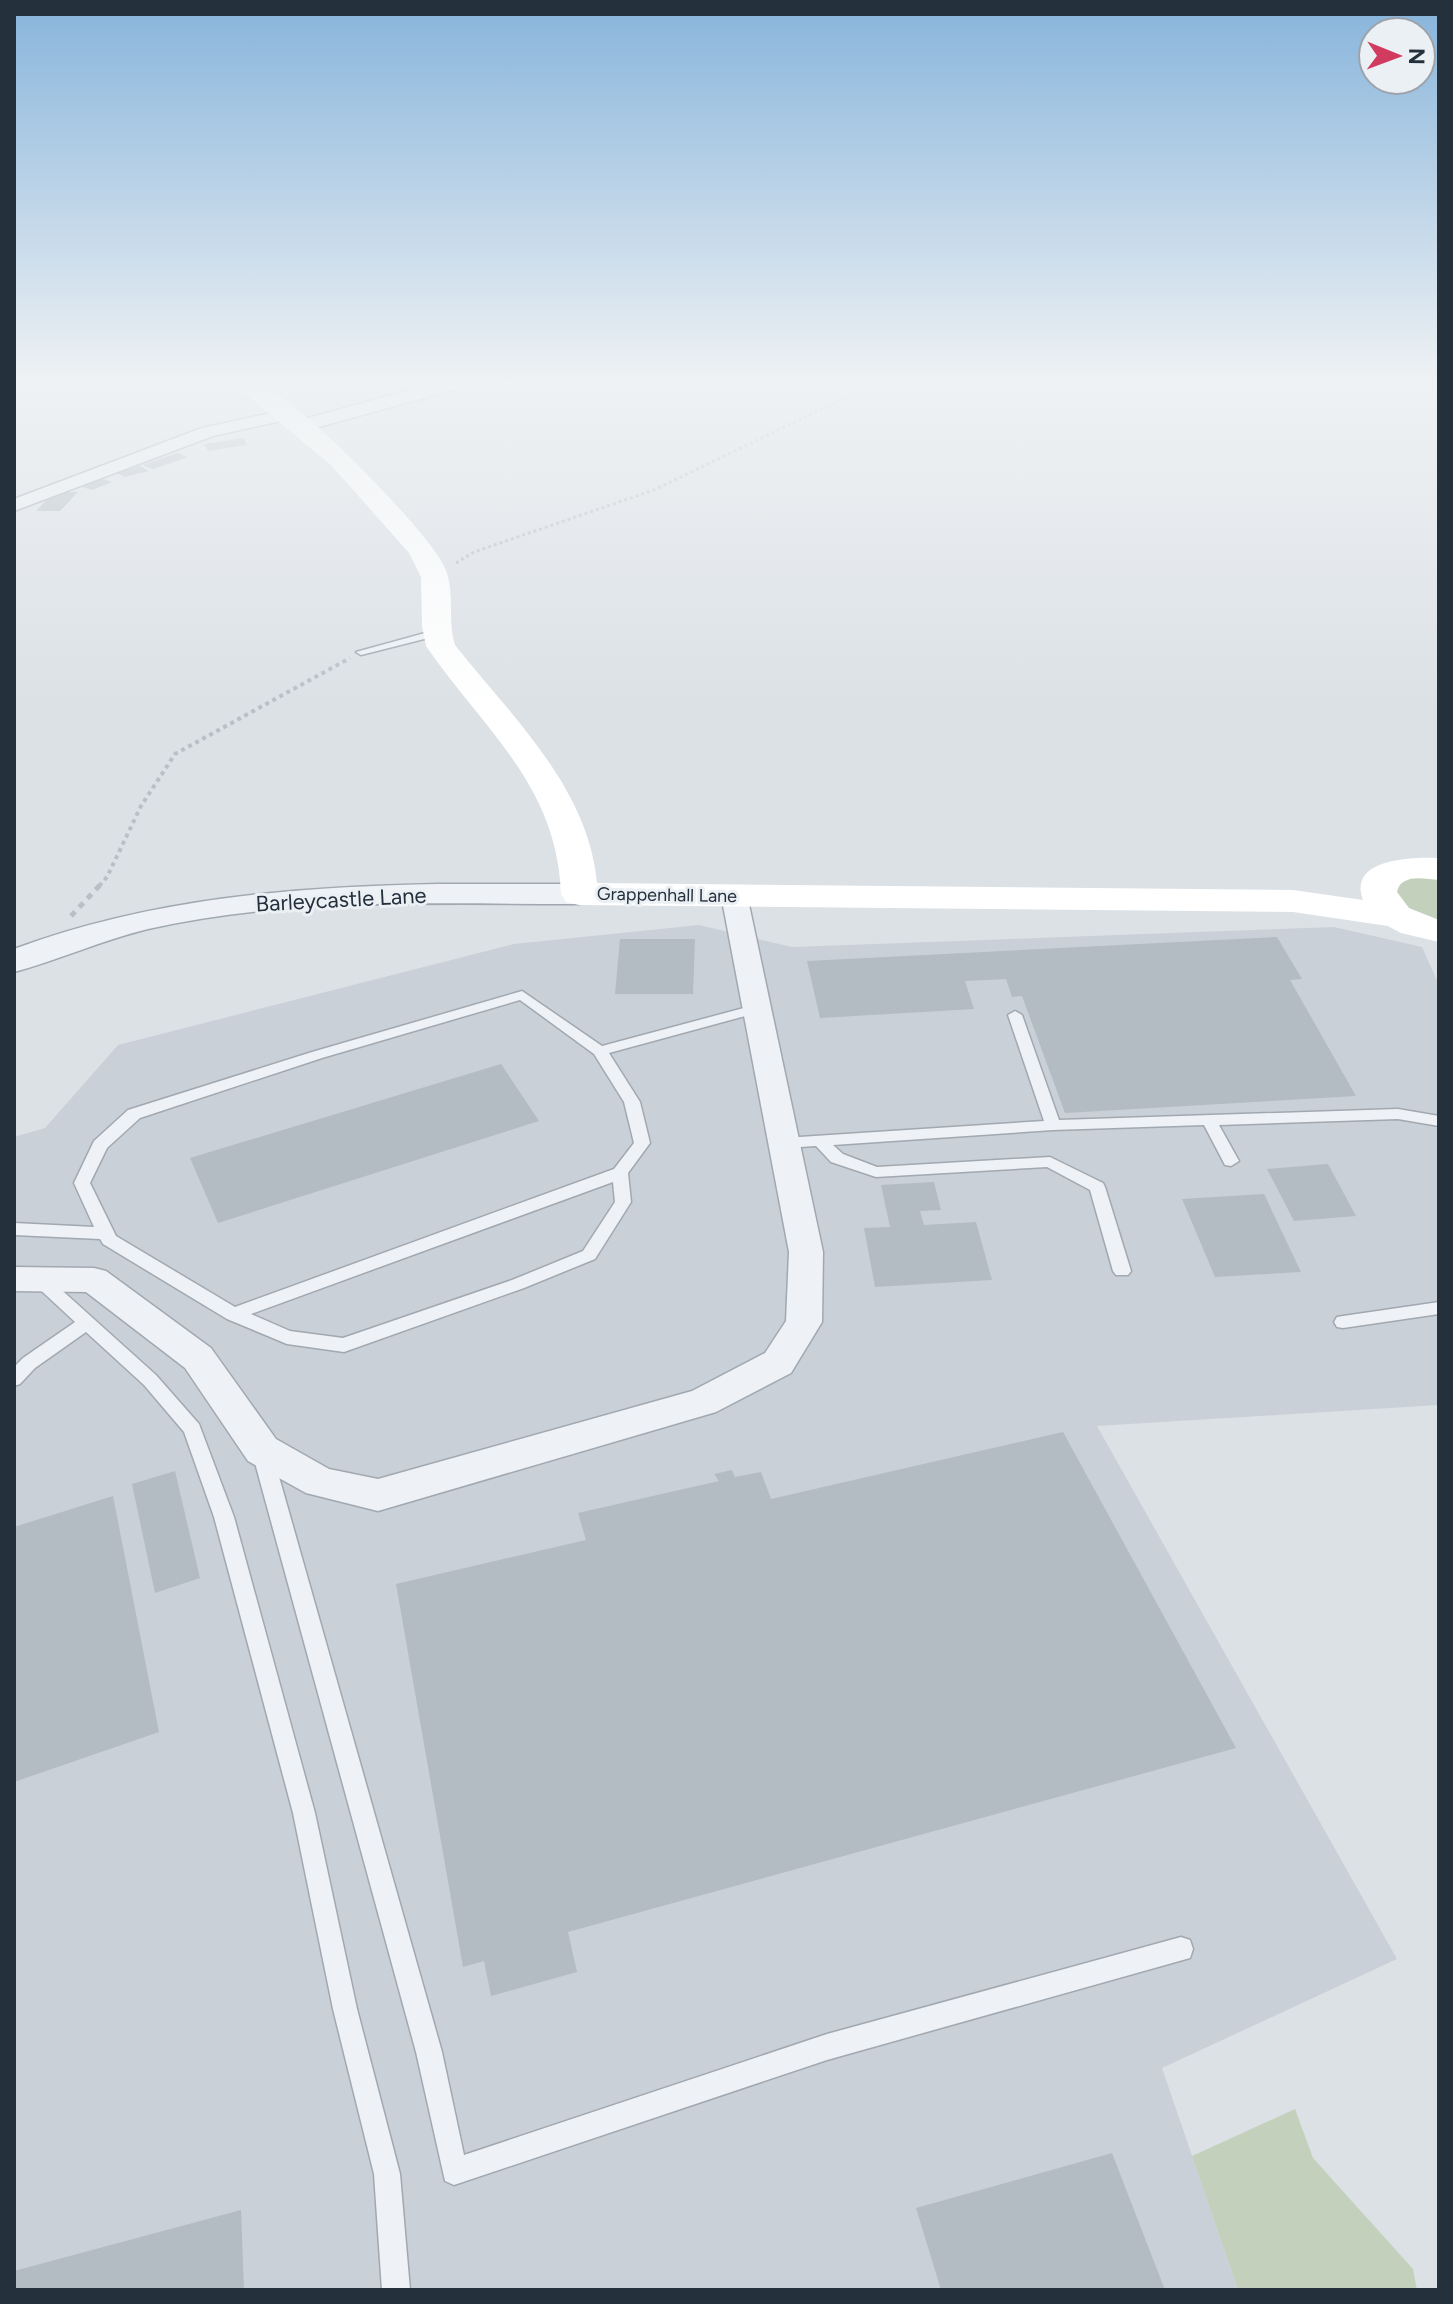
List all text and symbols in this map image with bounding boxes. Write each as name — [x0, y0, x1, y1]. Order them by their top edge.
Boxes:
north arrow — [1357, 16, 1437, 96]
text: N — [1403, 48, 1430, 65]
street label: Barleycastle Lane — [255, 882, 427, 917]
street label: Grappenhall Lane — [597, 883, 737, 907]

